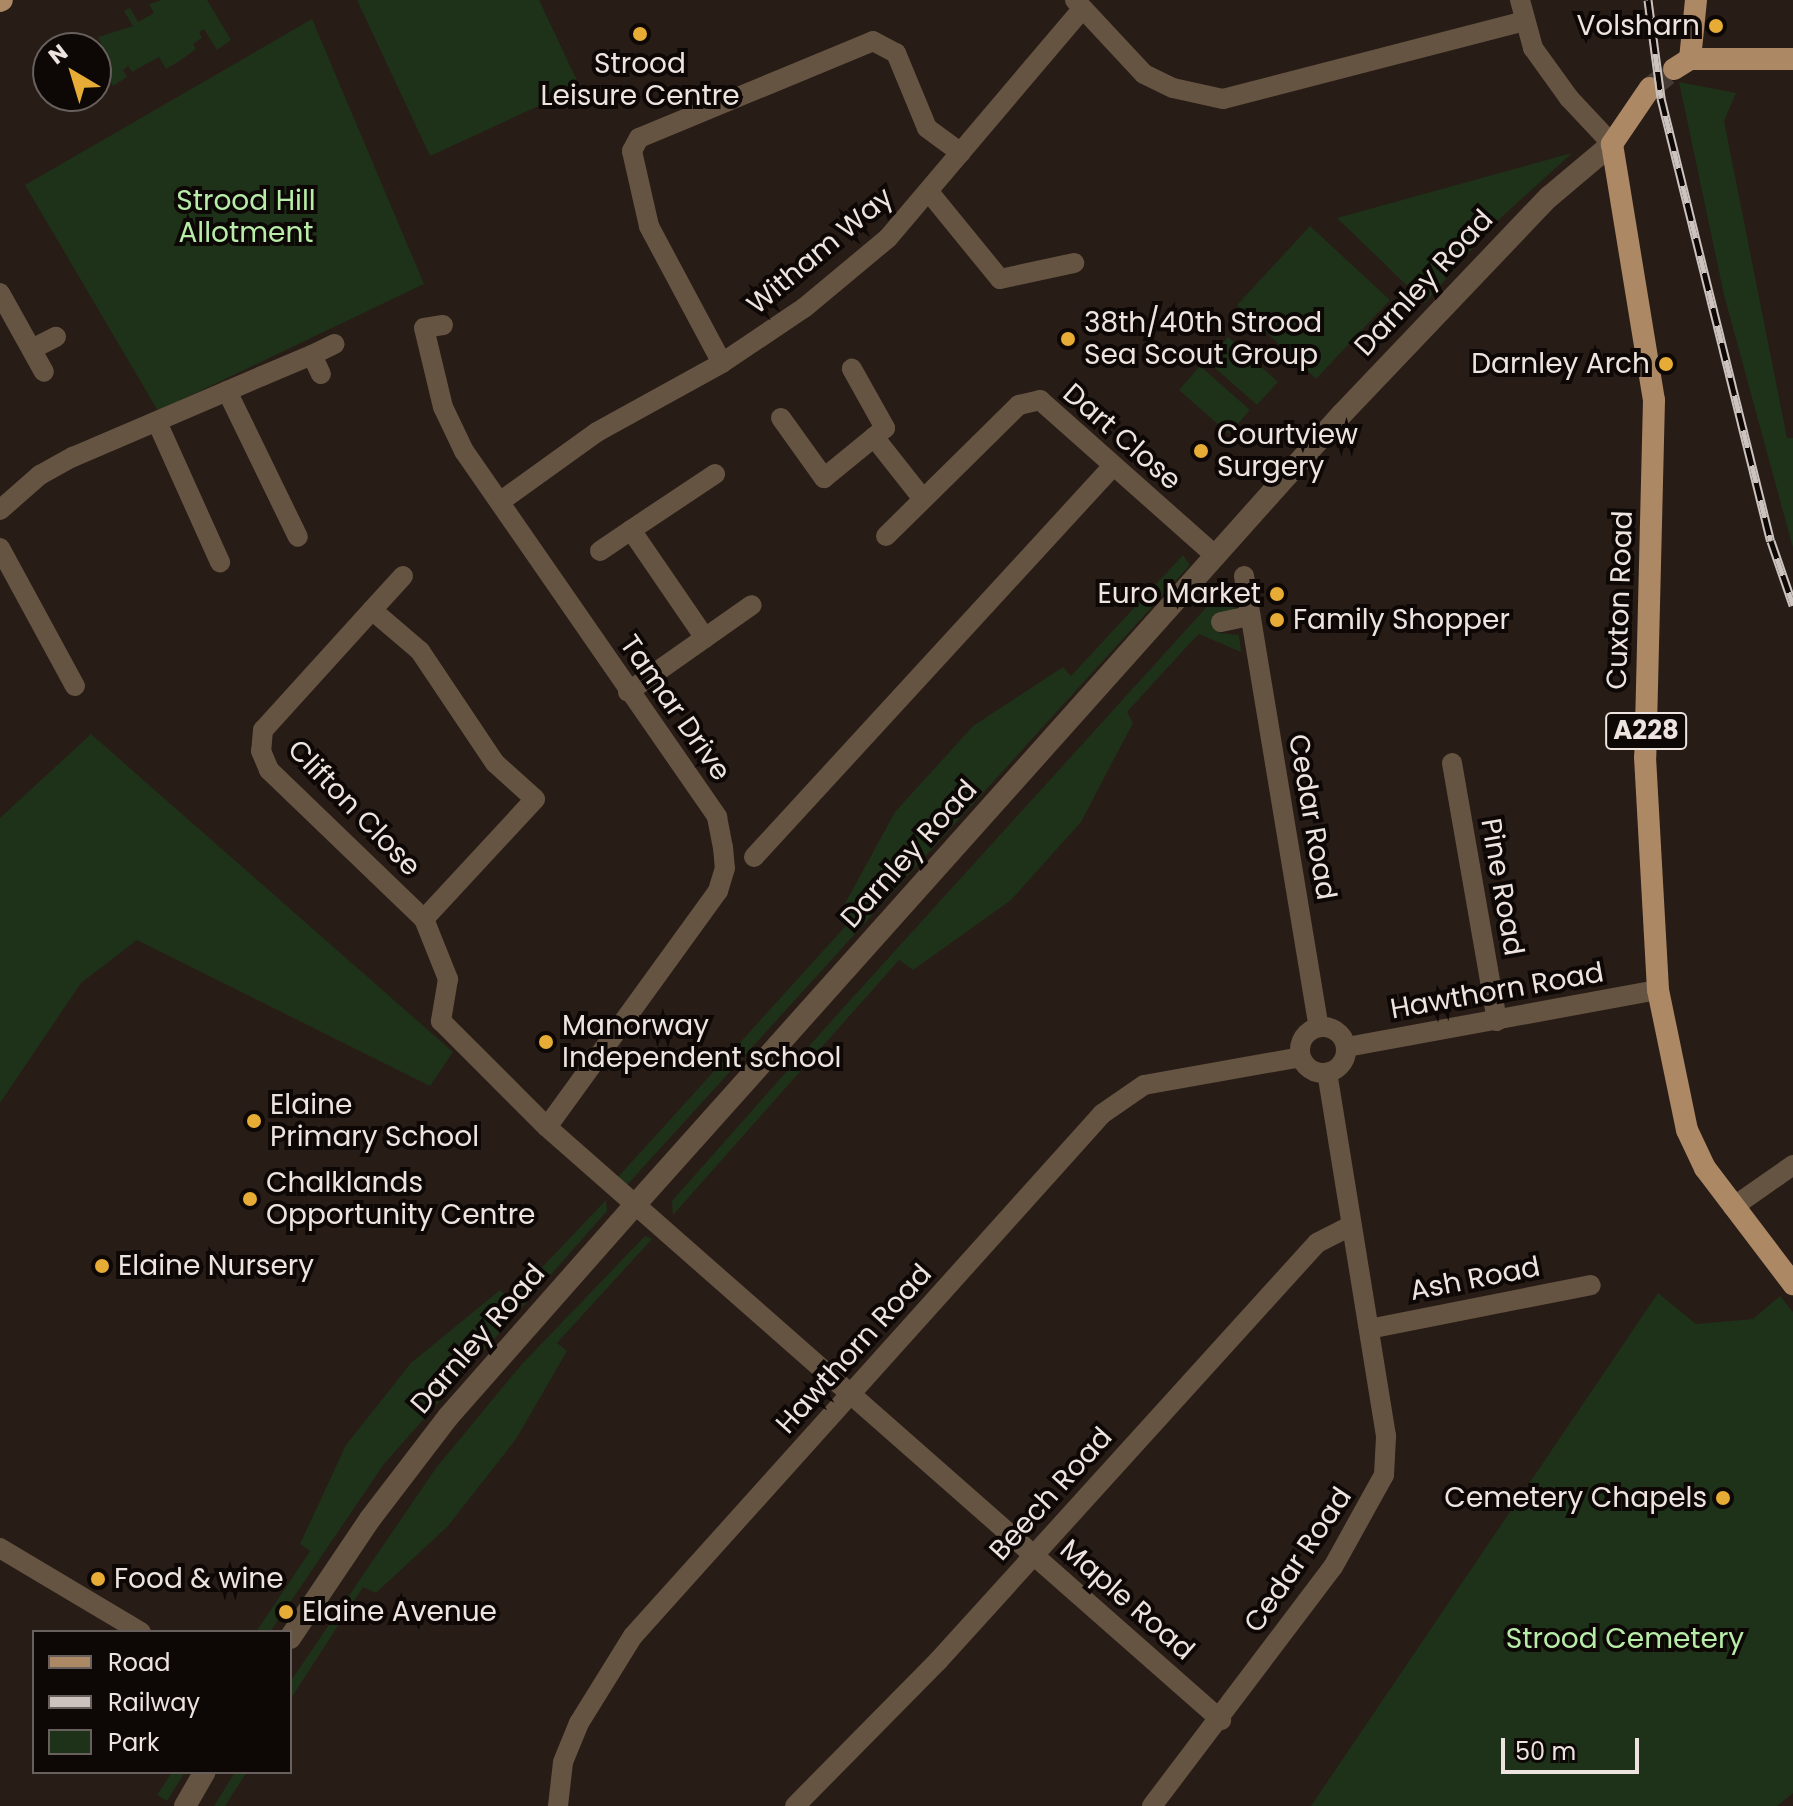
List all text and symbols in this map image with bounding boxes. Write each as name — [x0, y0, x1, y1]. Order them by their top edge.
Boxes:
place label: Volsharn — [1576, 9, 1700, 43]
marker: Volsharn — [1707, 17, 1725, 35]
marker: Strood Leisure Centre — [631, 25, 649, 43]
north arrow — [32, 32, 112, 112]
text: N — [42, 37, 74, 72]
place label: Strood Leisure Centre — [540, 47, 740, 113]
street label: Witham Way — [740, 180, 900, 322]
park label: Strood Hill Allotment — [176, 184, 316, 250]
street label: Darnley Road — [1348, 203, 1500, 363]
place label: 38th/40th Strood Sea Scout Group — [1084, 306, 1322, 372]
marker: 38th/40th Strood Sea Scout Group — [1059, 330, 1077, 348]
place label: Darnley Arch — [1471, 347, 1650, 381]
marker: Darnley Arch — [1657, 355, 1675, 373]
street label: Dart Close — [1056, 377, 1188, 497]
place label: Courtview Surgery — [1217, 418, 1358, 484]
marker: Courtview Surgery — [1192, 442, 1210, 460]
street label: Cuxton Road — [1600, 510, 1640, 690]
place label: Euro Market — [1097, 577, 1261, 611]
marker: Euro Market — [1268, 585, 1286, 603]
place label: Family Shopper — [1293, 603, 1510, 637]
marker: Family Shopper — [1268, 611, 1286, 629]
street label: Tamar Drive — [612, 629, 738, 787]
road number: A228 — [1604, 709, 1688, 753]
street label: Cedar Road — [1281, 732, 1343, 902]
street label: Clifton Close — [281, 733, 427, 883]
street label: Darnley Road — [834, 773, 984, 935]
street label: Pine Road — [1473, 816, 1531, 958]
street label: Hawthorn Road — [1388, 956, 1606, 1026]
place label: Manorway Independent school — [562, 1009, 841, 1075]
marker: Manorway Independent school — [537, 1033, 555, 1051]
place label: Elaine Primary School — [270, 1088, 479, 1154]
marker: Elaine Primary School — [245, 1112, 263, 1130]
place label: Chalklands Opportunity Centre — [266, 1166, 535, 1232]
marker: Chalklands Opportunity Centre — [241, 1190, 259, 1208]
place label: Elaine Nursery — [118, 1249, 314, 1283]
street label: Ash Road — [1407, 1250, 1543, 1308]
marker: Elaine Nursery — [93, 1257, 111, 1275]
street label: Darnley Road — [404, 1257, 552, 1421]
street label: Hawthorn Road — [769, 1258, 939, 1440]
street label: Beech Road — [983, 1421, 1119, 1567]
street label: Cedar Road — [1237, 1481, 1359, 1639]
place label: Cemetery Chapels — [1444, 1481, 1707, 1515]
marker: Cemetery Chapels — [1714, 1489, 1732, 1507]
street label: Maple Road — [1053, 1533, 1201, 1667]
place label: Food & wine — [114, 1562, 284, 1596]
marker: Food & wine — [89, 1570, 107, 1588]
place label: Elaine Avenue — [302, 1595, 497, 1629]
marker: Elaine Avenue — [277, 1603, 295, 1621]
park label: Strood Cemetery — [1506, 1622, 1744, 1656]
legend — [32, 1630, 292, 1774]
text: Road — [108, 1646, 170, 1679]
text: Railway — [108, 1686, 200, 1719]
scale bar — [1505, 1722, 1643, 1772]
text: Park — [108, 1726, 159, 1759]
text: 50 m — [1515, 1735, 1576, 1768]

